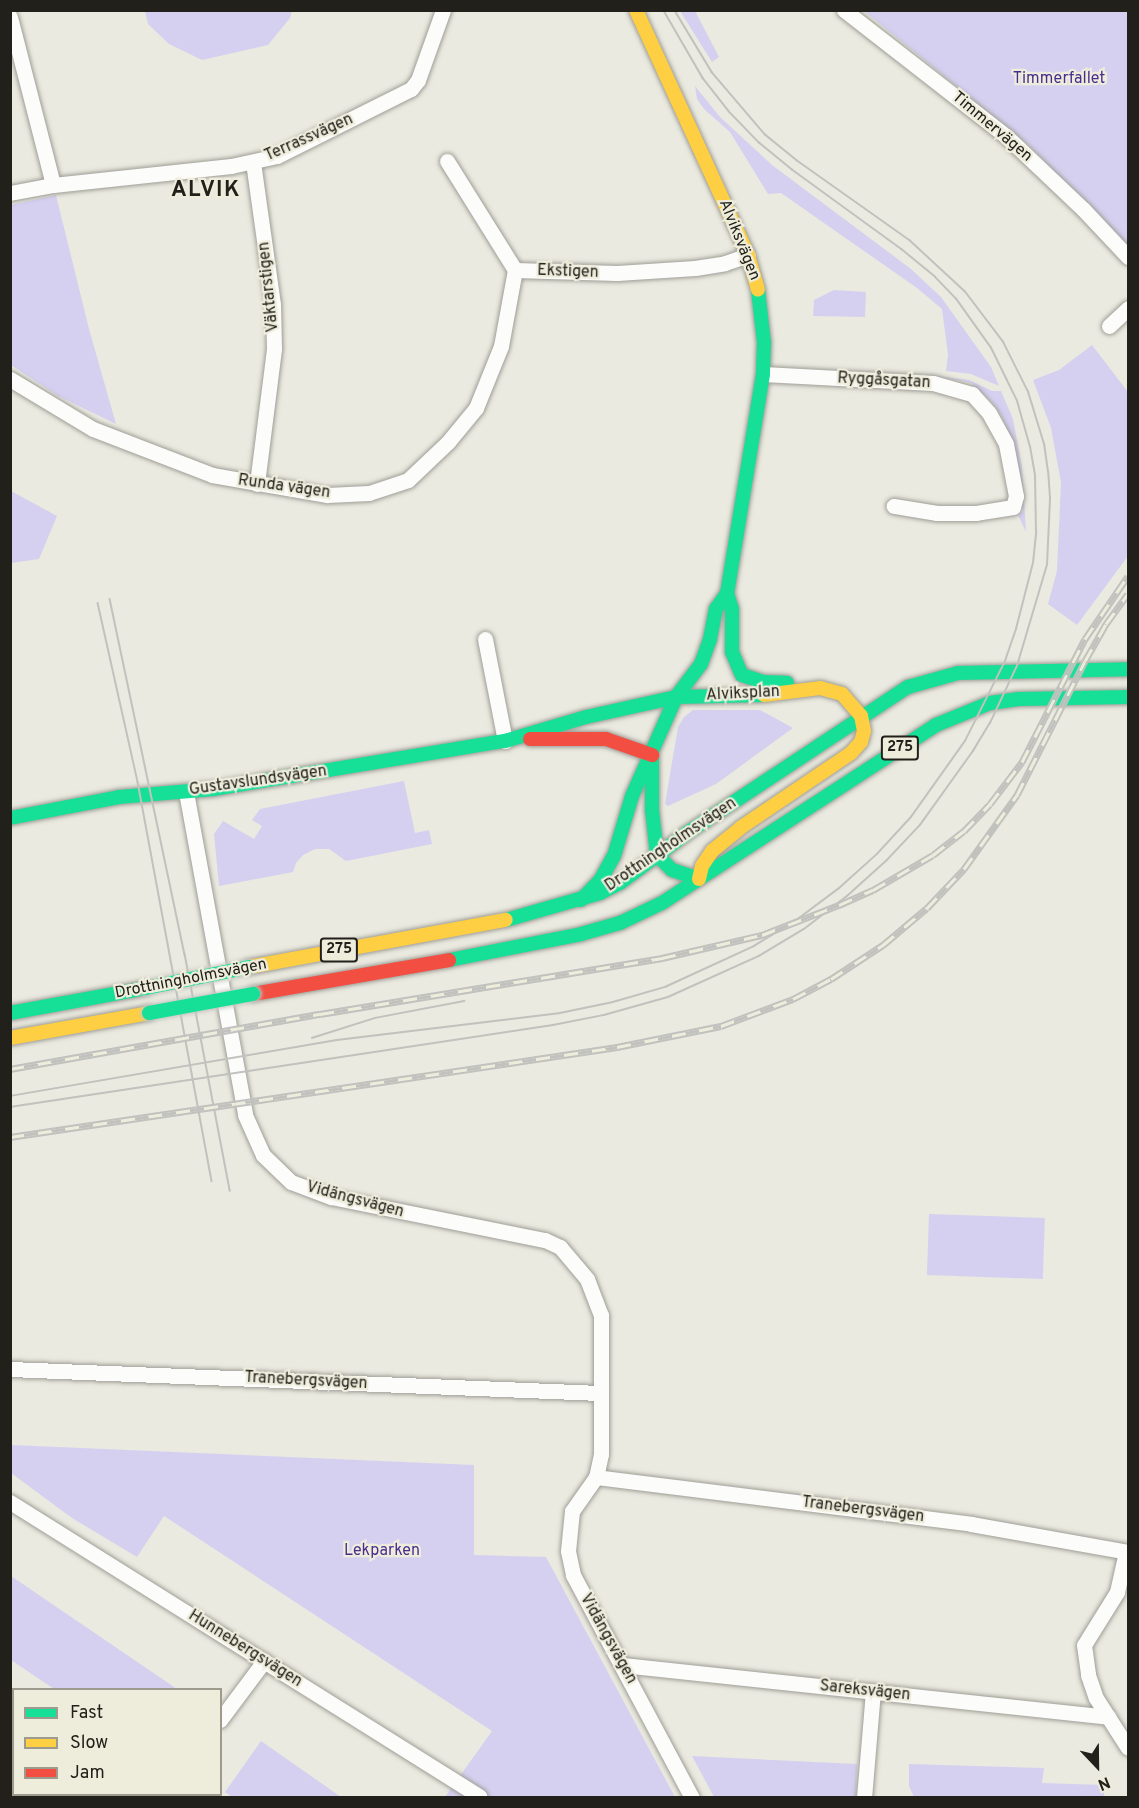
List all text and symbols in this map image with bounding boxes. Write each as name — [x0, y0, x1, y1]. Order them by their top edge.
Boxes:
park label: Timmerfallet — [1013, 69, 1105, 89]
street label: Timmervägen — [948, 88, 1036, 166]
street label: Terrassvägen — [262, 110, 356, 166]
district label: ALVIK — [171, 178, 241, 204]
street label: Alviksvägen — [714, 197, 764, 283]
street label: Väktarstigen — [255, 241, 283, 333]
street label: Ekstigen — [537, 261, 599, 283]
street label: Ryggåsgatan — [837, 369, 931, 393]
street label: Runda vägen — [237, 471, 331, 503]
street label: Alviksplan — [706, 682, 780, 706]
road number: 275 — [880, 736, 920, 760]
street label: Gustavslundsvägen — [188, 762, 328, 800]
street label: Drottningholmsvägen — [602, 794, 740, 896]
road number: 275 — [320, 938, 358, 962]
street label: Drottningholmsvägen — [113, 955, 269, 1003]
street label: Vidängsvägen — [304, 1178, 406, 1222]
street label: Tranebergsvägen — [244, 1368, 368, 1394]
street label: Tranebergsvägen — [801, 1493, 925, 1527]
park label: Lekparken — [344, 1541, 420, 1561]
street label: Vidängsvägen — [575, 1590, 641, 1688]
street label: Hunnebergsvägen — [185, 1606, 305, 1692]
street label: Sareksvägen — [819, 1677, 911, 1705]
legend — [12, 1688, 222, 1796]
text: Fast — [70, 1702, 103, 1725]
text: Slow — [70, 1732, 108, 1755]
north arrow — [1067, 1736, 1127, 1796]
text: Jam — [70, 1762, 105, 1785]
text: N — [1095, 1771, 1113, 1794]

